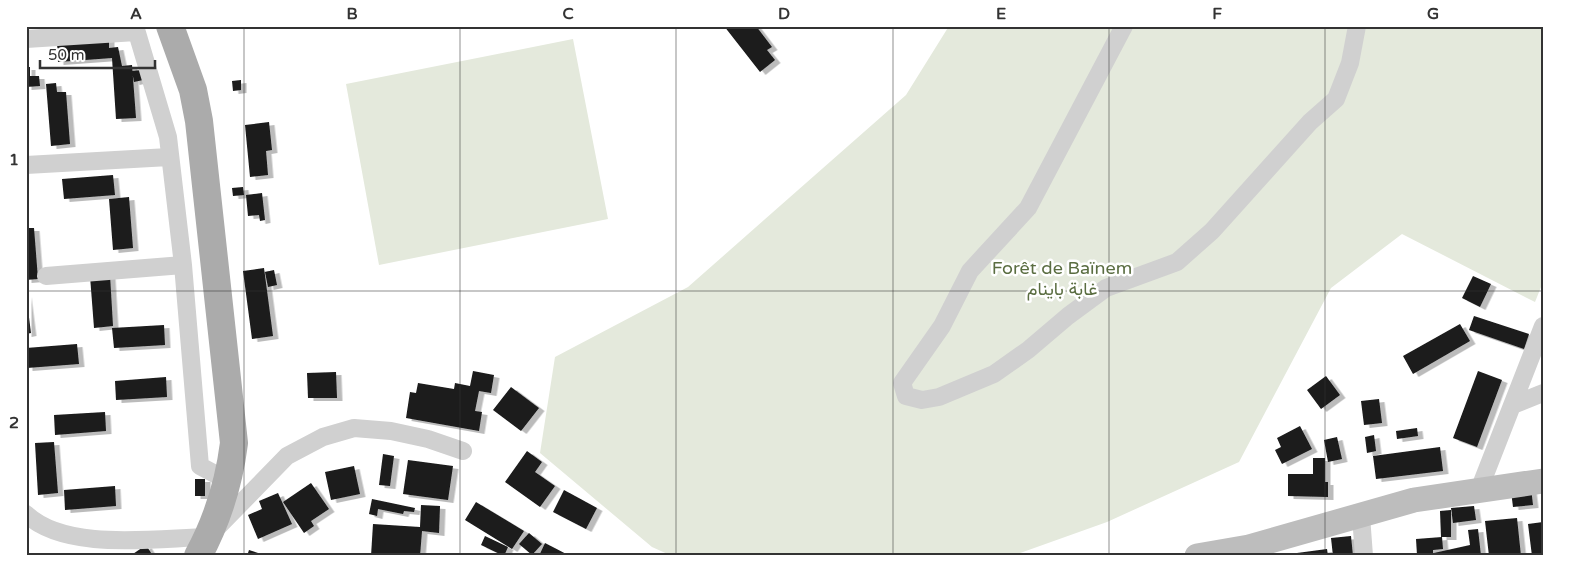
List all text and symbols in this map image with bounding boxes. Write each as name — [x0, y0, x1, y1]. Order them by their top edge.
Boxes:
text: A — [130, 4, 142, 24]
text: B — [346, 4, 358, 24]
text: C — [562, 4, 574, 24]
text: D — [778, 4, 790, 24]
text: E — [996, 4, 1006, 24]
text: F — [1212, 4, 1222, 24]
text: G — [1427, 4, 1439, 24]
scale bar — [40, 38, 155, 70]
text: 50 m — [48, 46, 85, 64]
text: 1 — [9, 150, 19, 170]
park label: Forêt de Baïnem غابة باينام — [992, 257, 1132, 301]
text: 2 — [9, 413, 19, 433]

